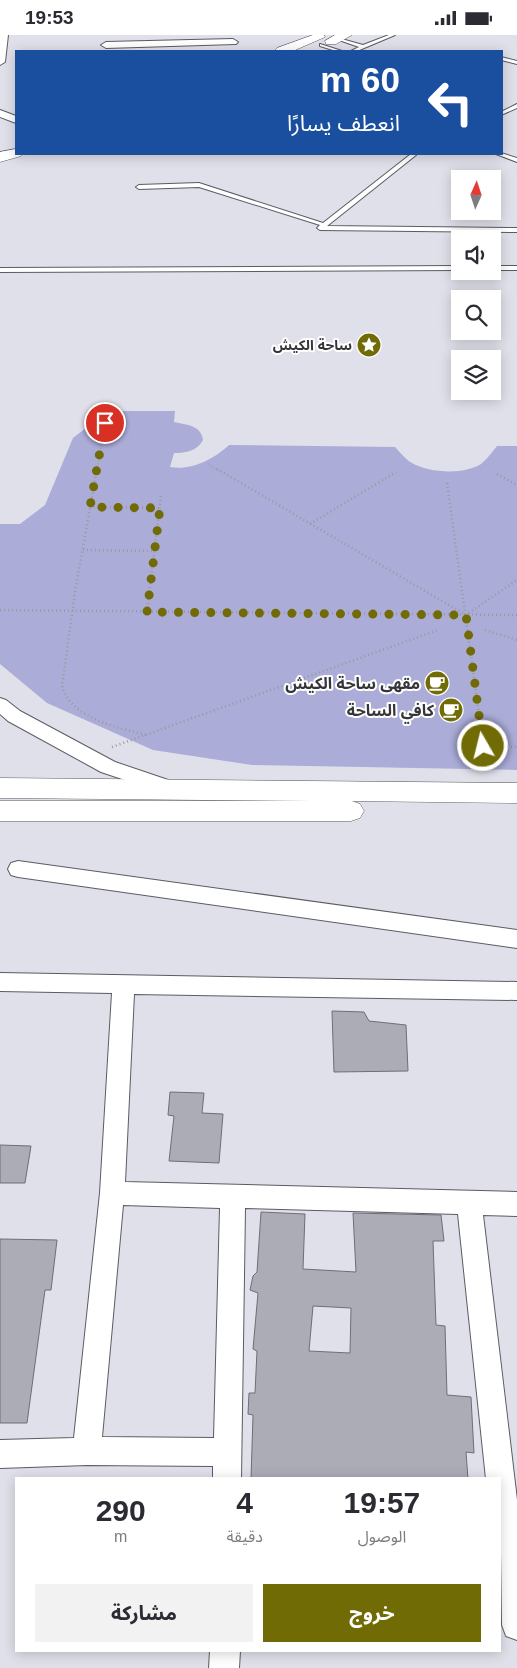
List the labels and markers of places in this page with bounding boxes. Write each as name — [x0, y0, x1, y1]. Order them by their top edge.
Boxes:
place icon: ساحة الكيش — [356, 332, 382, 358]
place label: ساحة الكيش — [273, 337, 352, 353]
pin — [84, 402, 126, 444]
cafe icon: مقهى ساحة الكيش — [424, 670, 450, 696]
place label: مقهى ساحة الكيش — [285, 675, 420, 693]
cafe icon: كافي الساحة — [438, 697, 464, 723]
place label: كافي الساحة — [347, 702, 435, 724]

